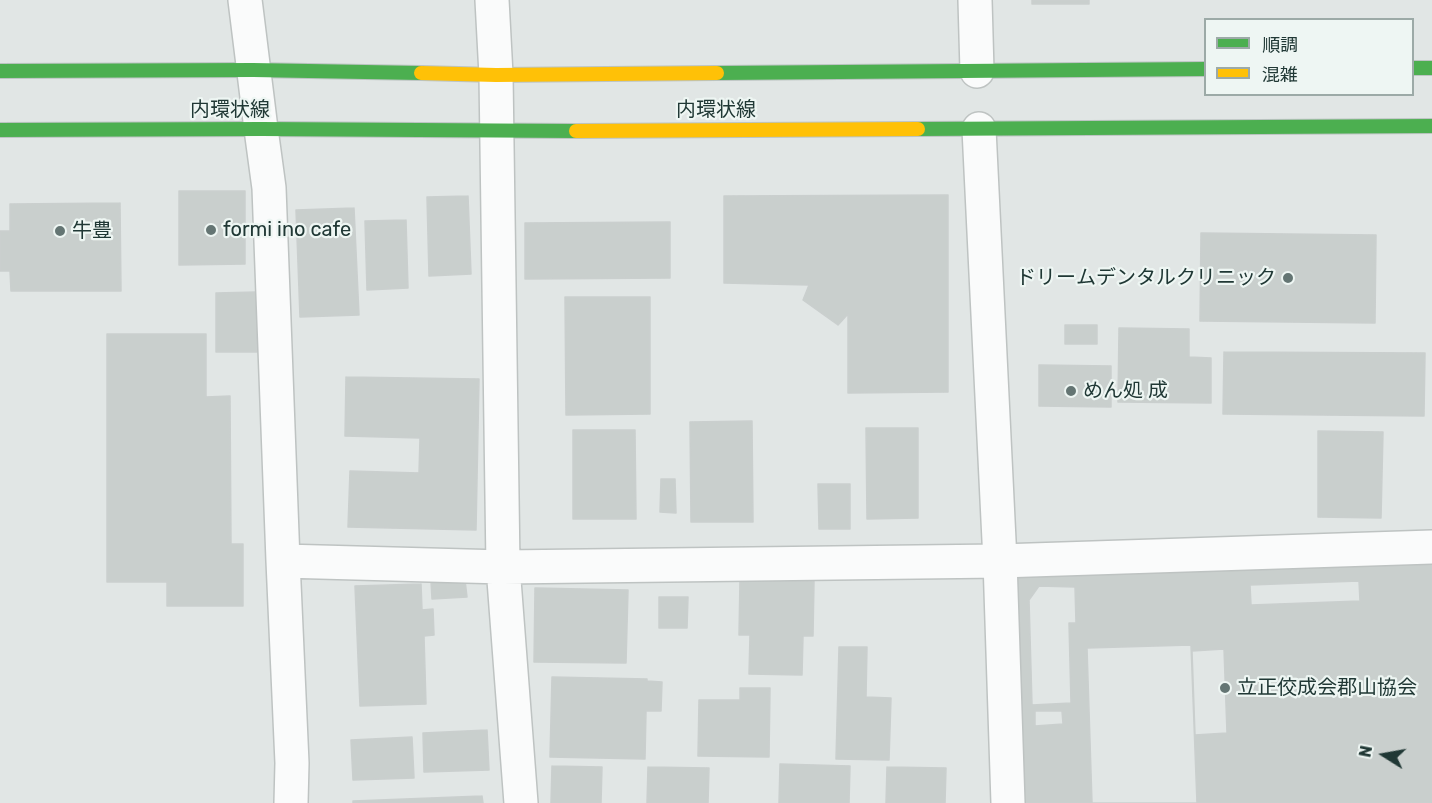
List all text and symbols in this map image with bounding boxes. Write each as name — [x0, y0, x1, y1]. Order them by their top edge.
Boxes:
legend — [1204, 18, 1414, 96]
text: 順調 — [1262, 34, 1298, 56]
text: 混雑 — [1262, 64, 1298, 86]
street label: 内環状線 — [190, 98, 270, 122]
street label: 内環状線 — [676, 98, 756, 122]
place label: formi ino cafe — [223, 218, 351, 242]
place label: 牛豊 — [72, 219, 112, 243]
marker: formi ino cafe — [204, 223, 218, 237]
marker: 牛豊 — [53, 224, 67, 238]
place label: ドリームデンタルクリニック — [1016, 266, 1276, 290]
marker: ドリームデンタルクリニック — [1281, 271, 1295, 285]
place label: めん処 成 — [1083, 379, 1168, 403]
marker: めん処 成 — [1064, 384, 1078, 398]
place label: 立正佼成会郡山協会 — [1237, 676, 1417, 700]
marker: 立正佼成会郡山協会 — [1218, 681, 1232, 695]
north arrow — [1354, 725, 1414, 785]
text: N — [1355, 744, 1376, 759]

